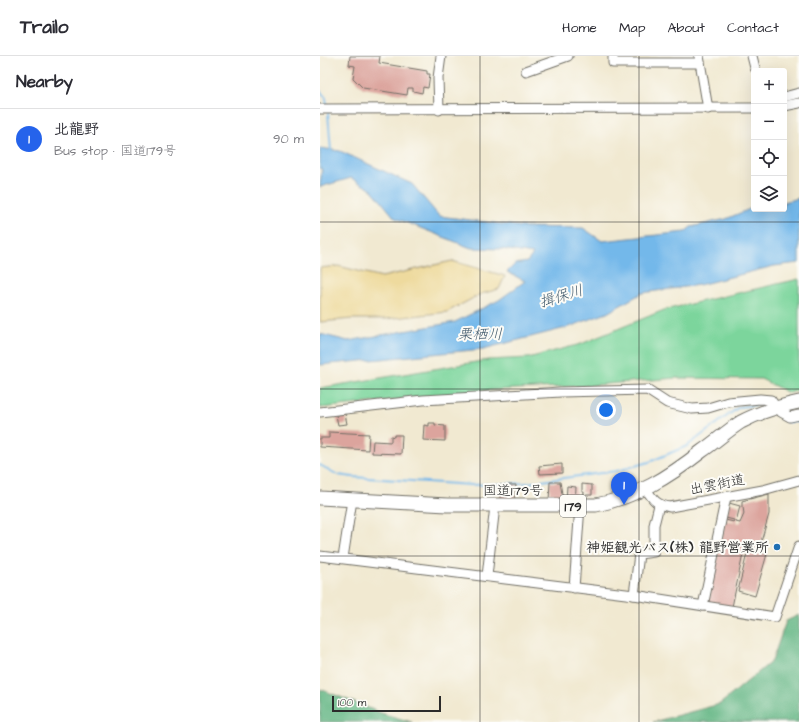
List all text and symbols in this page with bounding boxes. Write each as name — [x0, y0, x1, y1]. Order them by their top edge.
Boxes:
text: Trailo — [20, 14, 69, 41]
text: Home — [562, 18, 597, 38]
text: Map — [619, 18, 645, 38]
text: About — [667, 18, 705, 38]
text: Contact — [727, 18, 779, 38]
map controls — [751, 68, 787, 212]
button: + — [751, 68, 787, 104]
text: Nearby — [16, 70, 73, 94]
button: − — [751, 104, 787, 140]
text: 北龍野 — [54, 119, 99, 140]
text: 1 — [28, 130, 30, 148]
text: 90 m — [273, 130, 304, 148]
button: locate — [751, 140, 787, 176]
text: Bus stop · 国道179号 — [54, 142, 176, 160]
button: layers — [751, 176, 787, 212]
water label: 揖保川 — [537, 280, 586, 313]
water label: 栗栖川 — [457, 324, 503, 345]
your location — [596, 400, 616, 420]
street label: 出雲街道 — [688, 470, 747, 500]
pin: 1 — [611, 472, 637, 505]
street label: 国道179号 — [483, 481, 543, 501]
road number: 179 — [560, 495, 586, 517]
place label: 神姫観光バス(株) 龍野営業所 — [586, 538, 769, 558]
marker: 神姫観光バス(株) 龍野営業所 — [772, 542, 782, 552]
scale bar — [332, 694, 441, 713]
text: 100 m — [338, 695, 366, 710]

